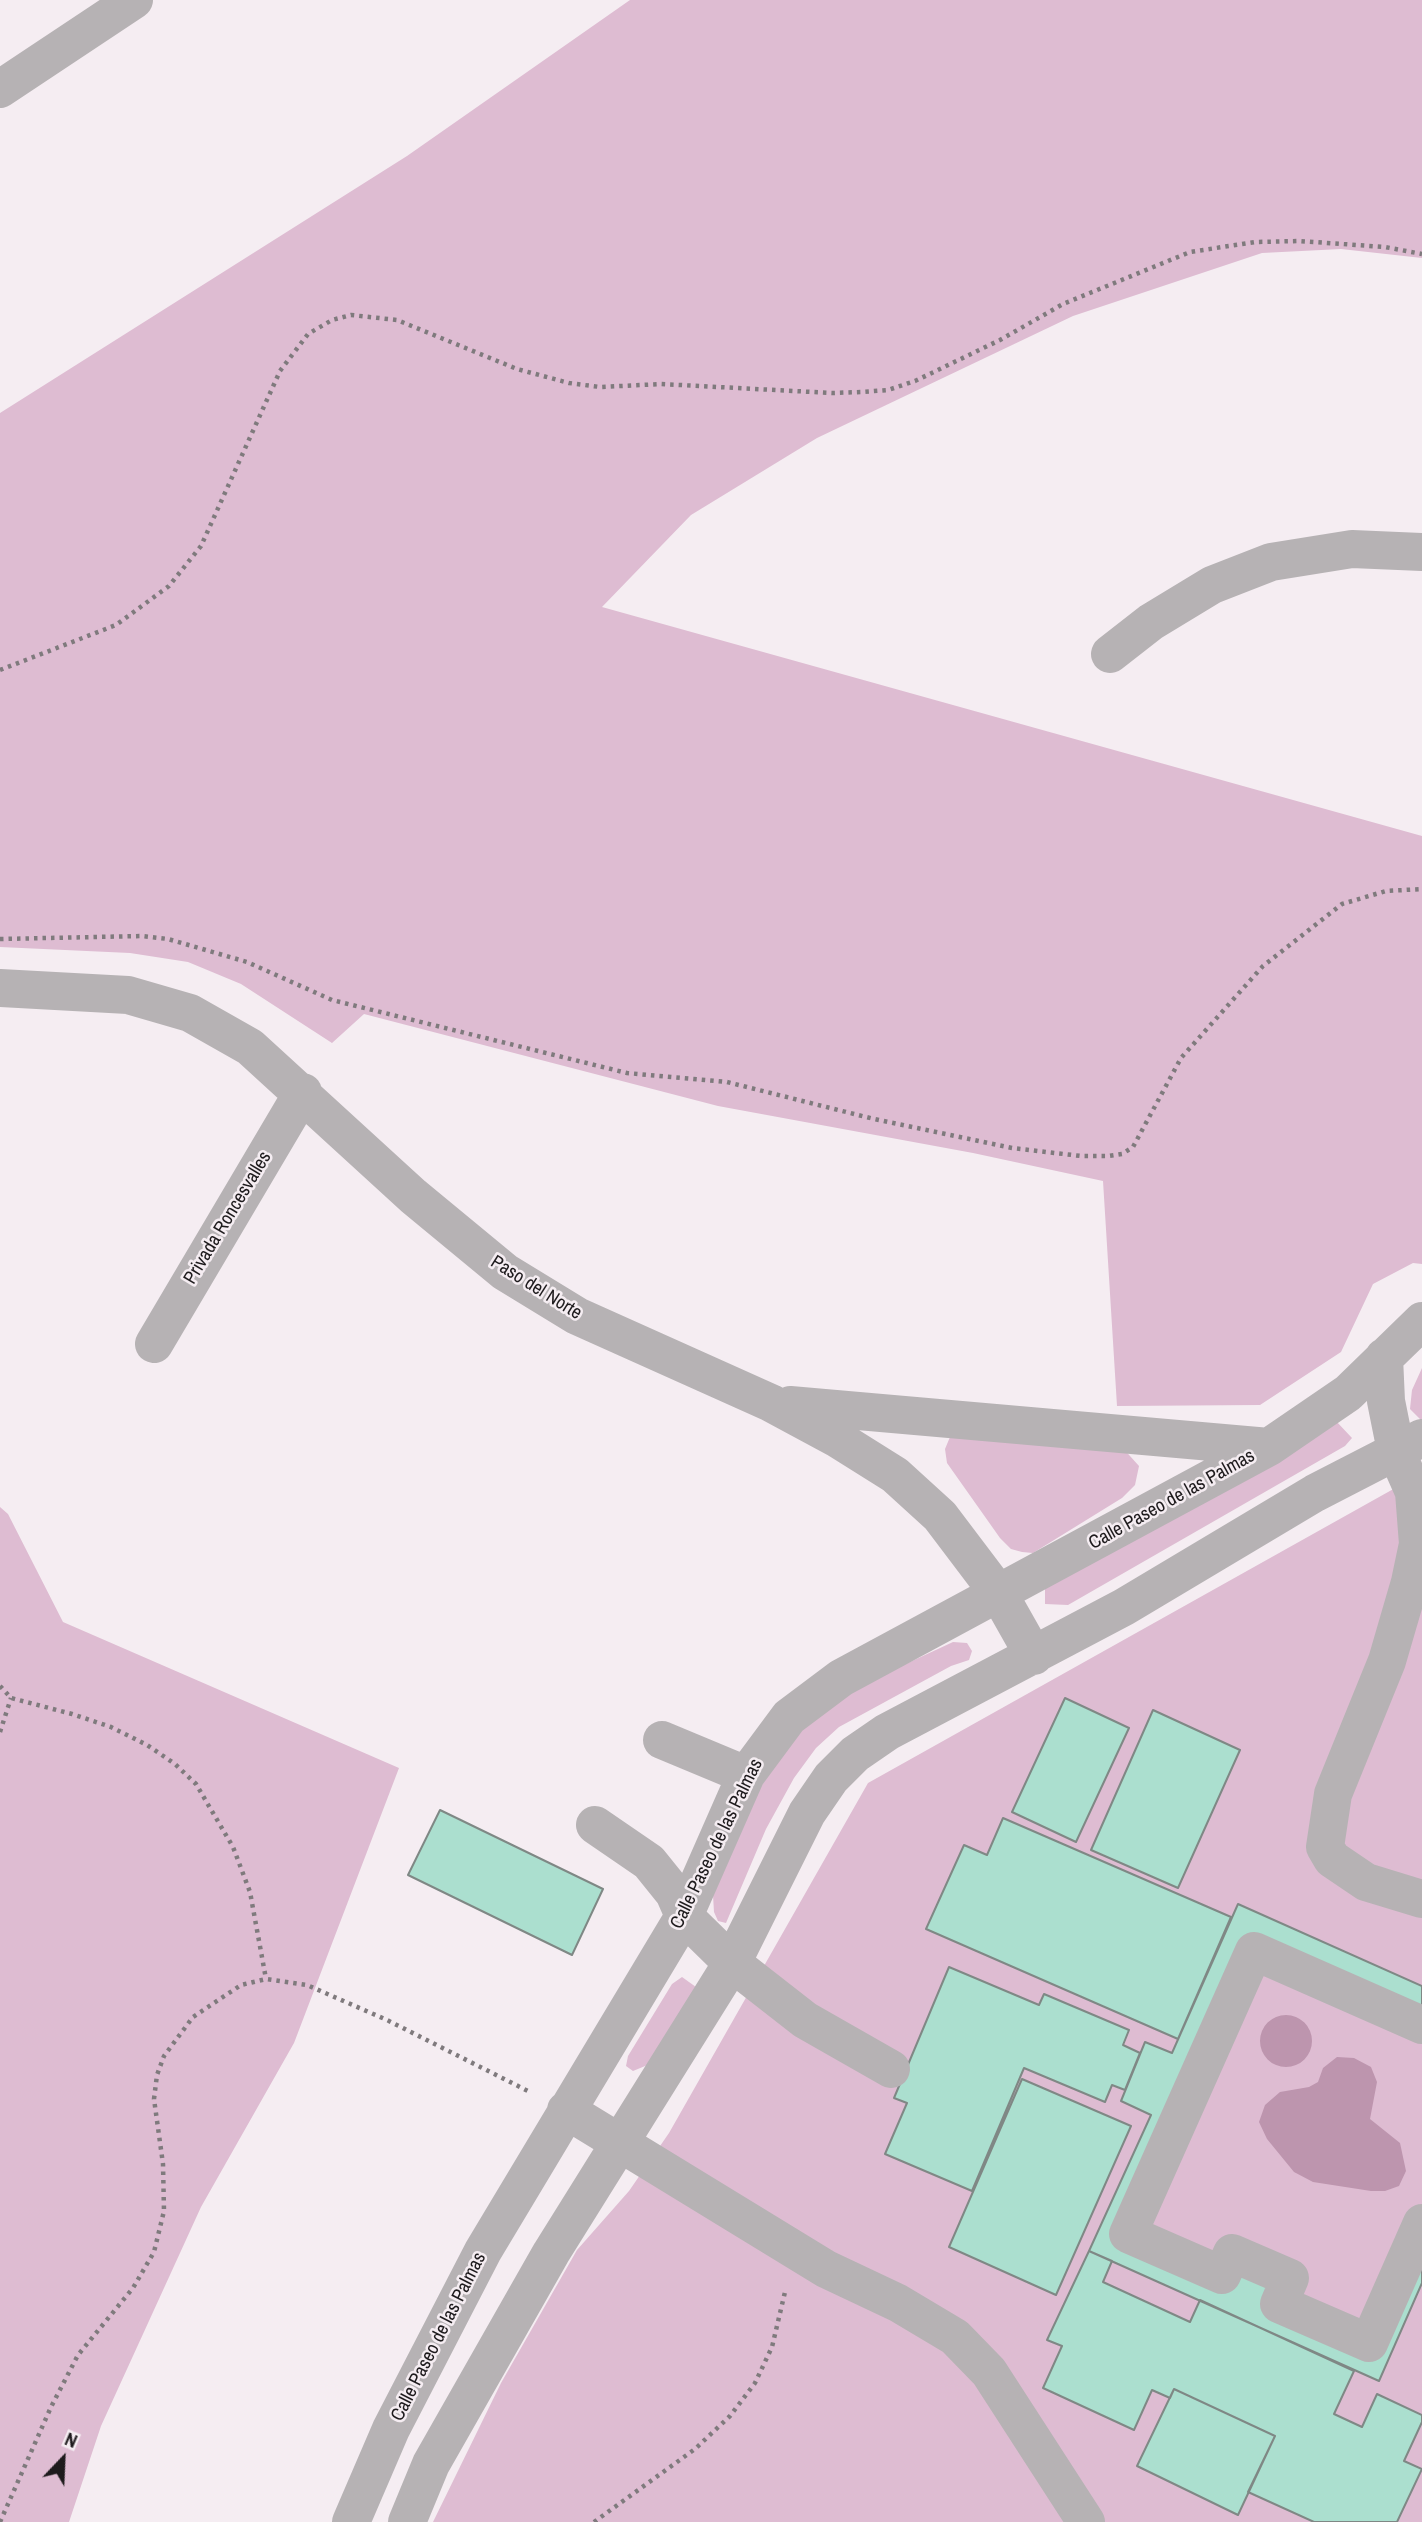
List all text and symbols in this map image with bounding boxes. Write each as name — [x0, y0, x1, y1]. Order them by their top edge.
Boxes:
street label: Privada Roncesvalles — [179, 1148, 277, 1288]
street label: Paso del Norte — [486, 1251, 586, 1325]
street label: Calle Paseo de las Palmas — [1085, 1445, 1259, 1555]
street label: Calle Paseo de las Palmas — [666, 1755, 768, 1933]
street label: Calle Paseo de las Palmas — [387, 2249, 491, 2425]
north arrow — [28, 2424, 98, 2494]
text: N — [61, 2426, 81, 2454]

